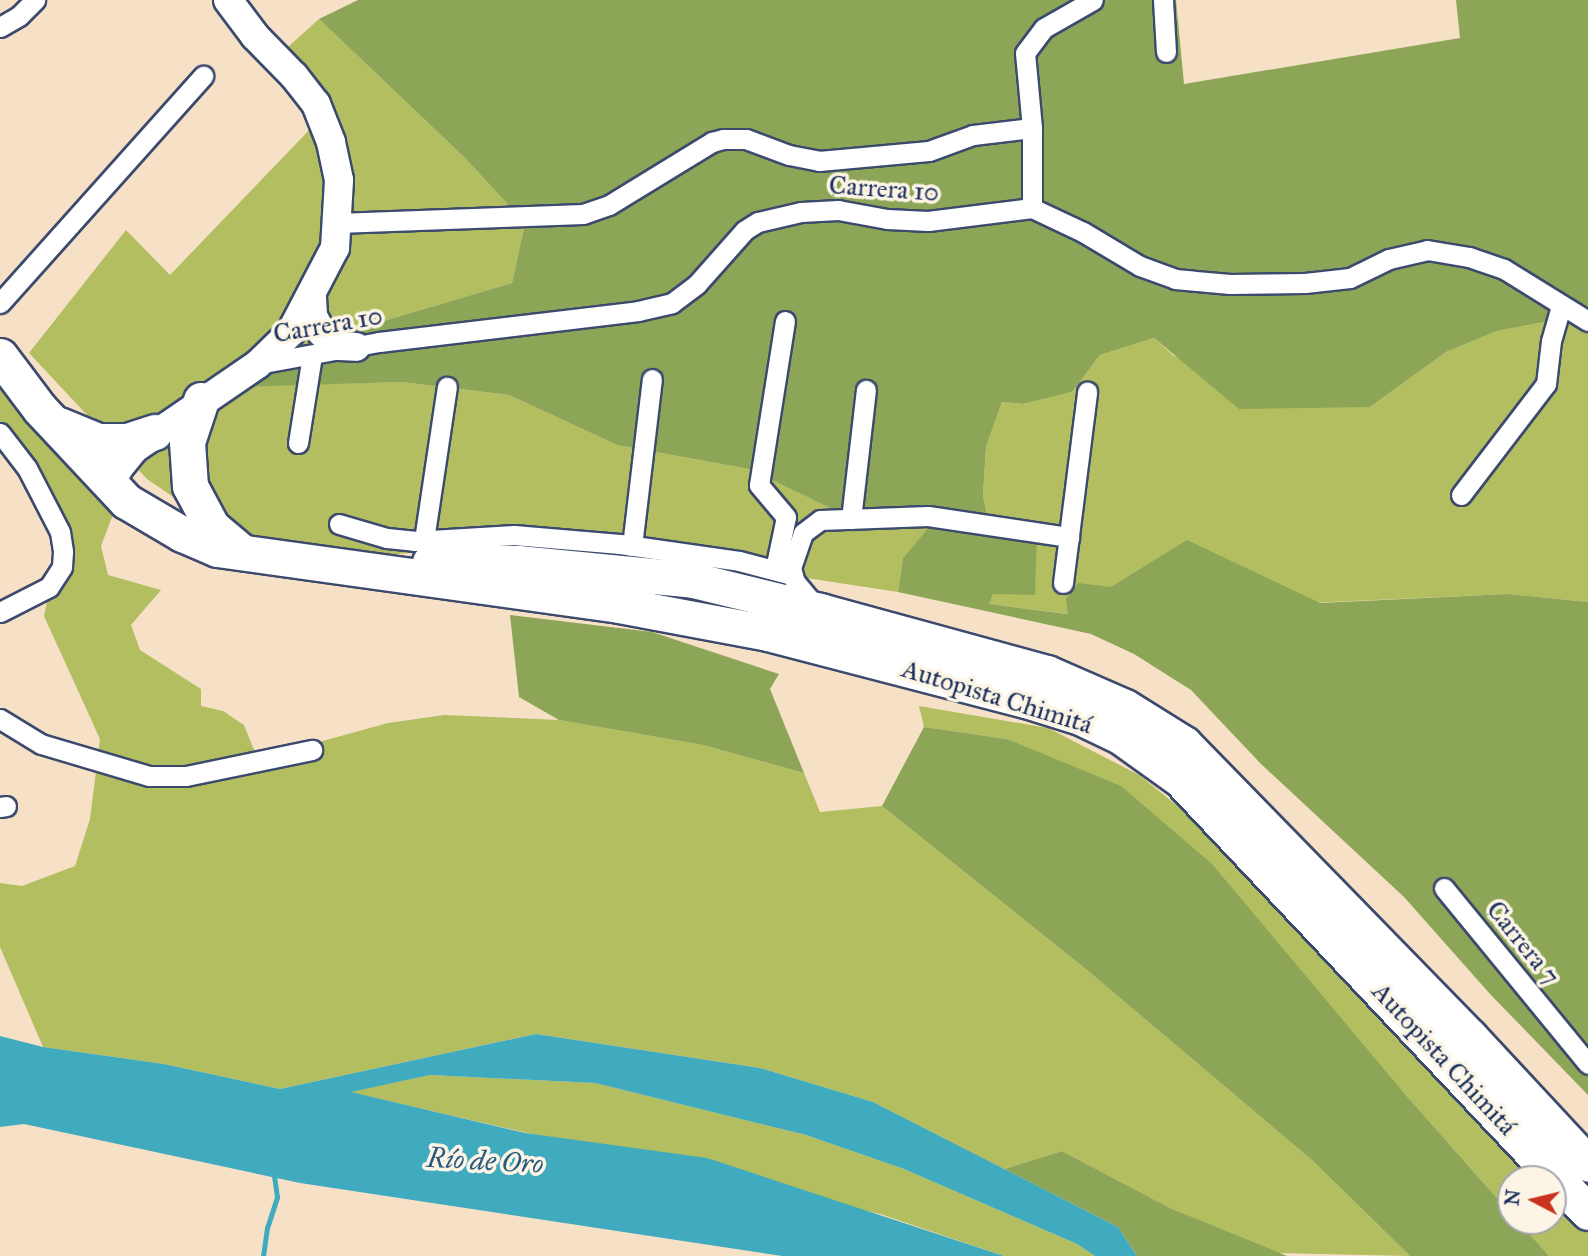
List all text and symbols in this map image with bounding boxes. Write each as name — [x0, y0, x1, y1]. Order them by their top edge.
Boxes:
street label: Carrera 10 — [828, 170, 940, 208]
street label: Carrera 10 — [271, 300, 385, 350]
street label: Autopista Chimitá — [898, 653, 1096, 741]
street label: Carrera 7 — [1480, 895, 1566, 991]
street label: Autopista Chimitá — [1365, 976, 1523, 1142]
water label: Río de Oro — [426, 1141, 544, 1181]
north arrow — [1497, 1165, 1567, 1235]
text: N — [1500, 1188, 1525, 1207]

